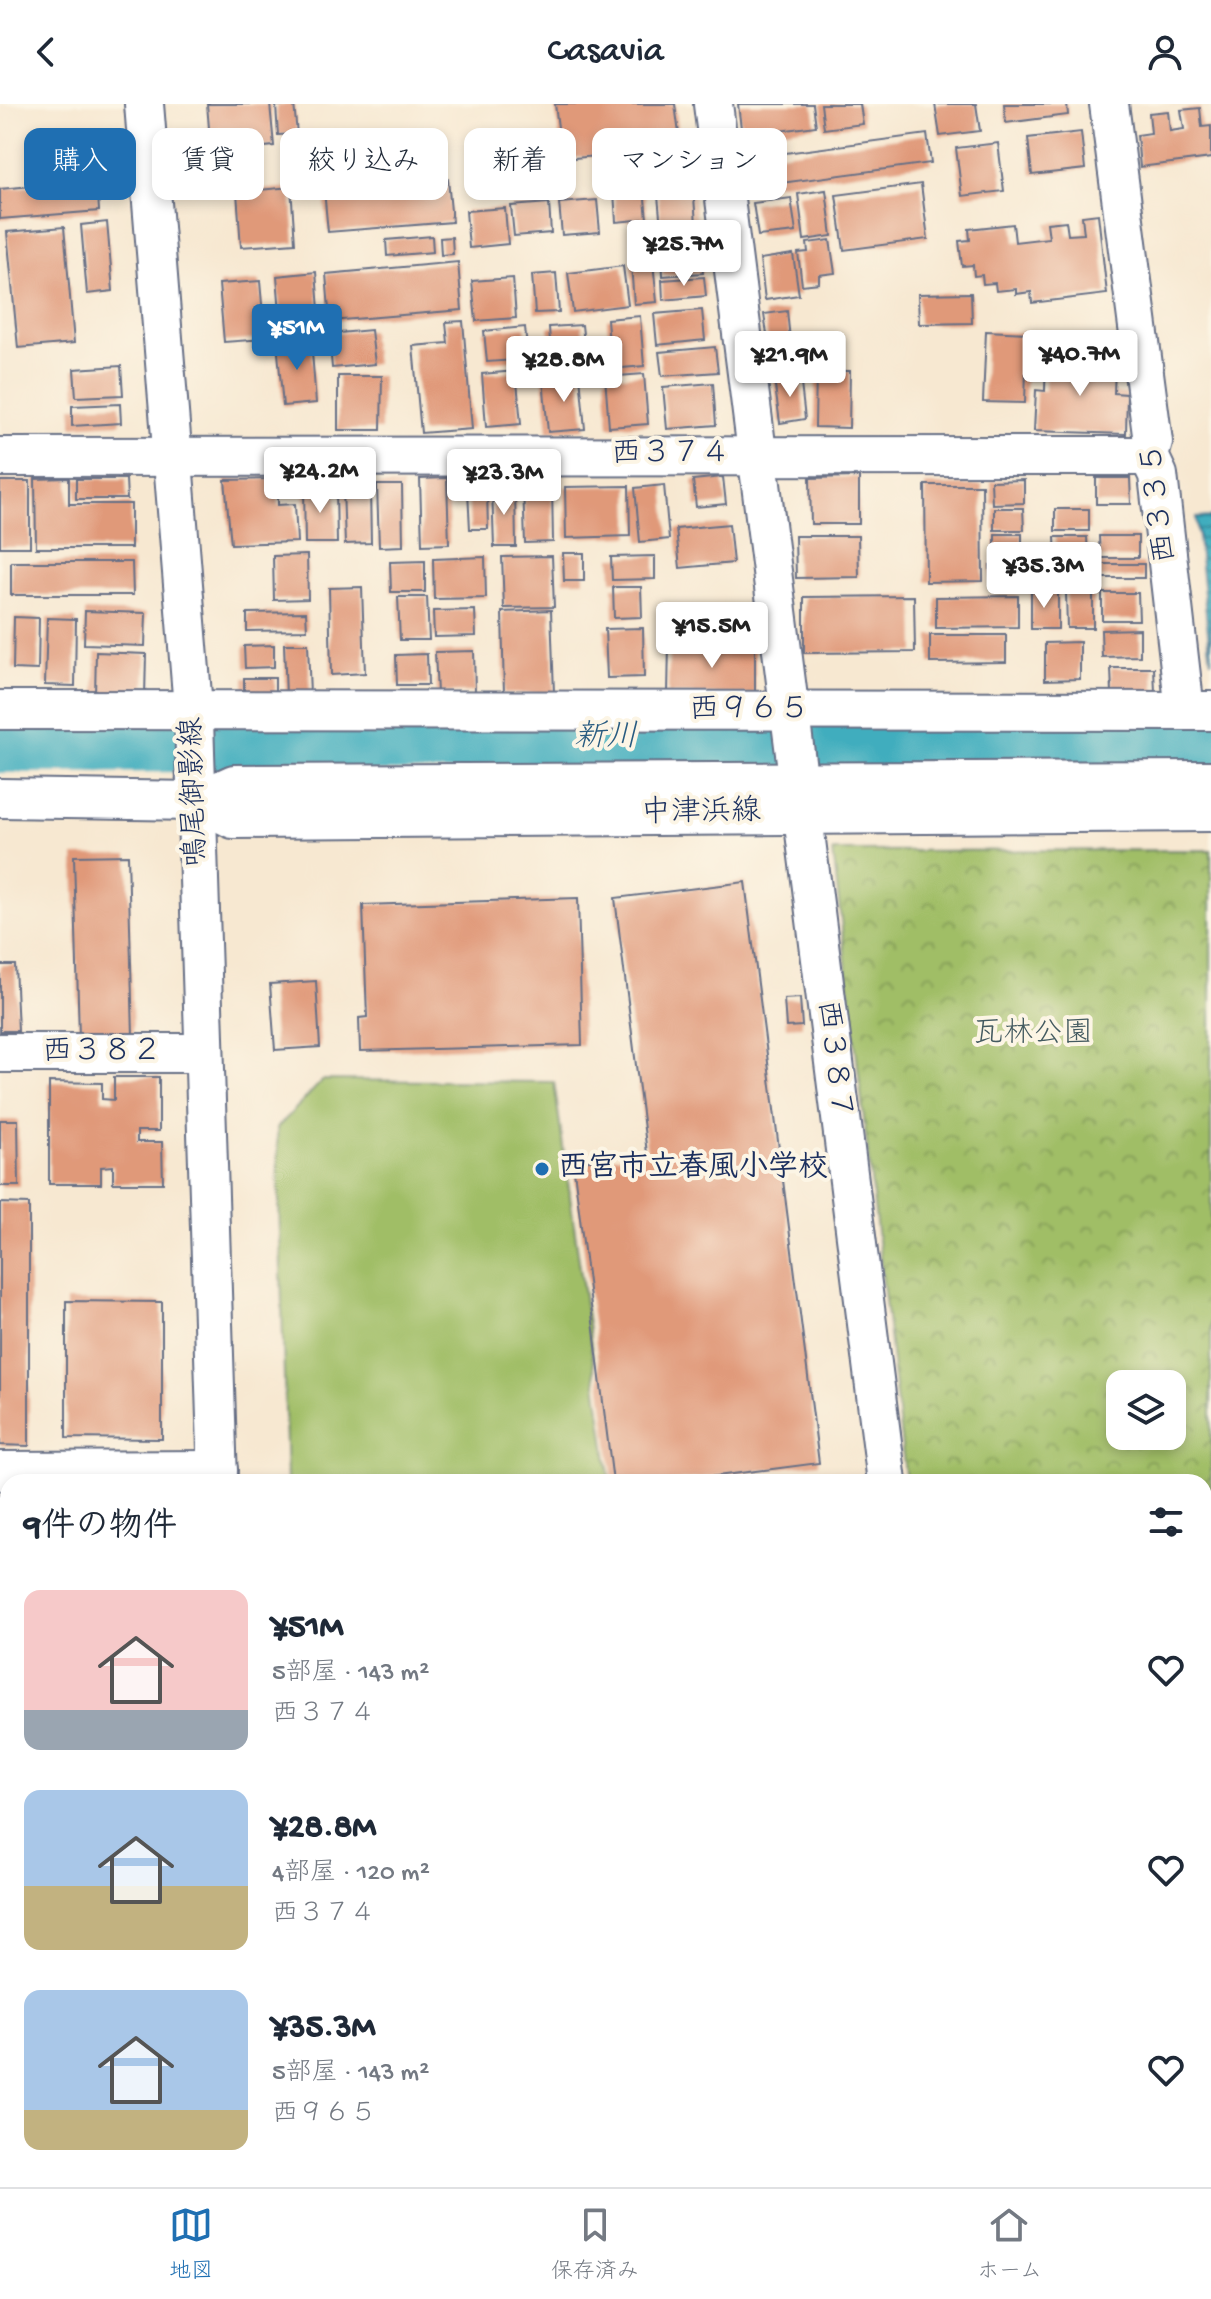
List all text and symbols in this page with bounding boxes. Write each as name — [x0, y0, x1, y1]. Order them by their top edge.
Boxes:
icon: back — [24, 30, 68, 74]
icon: person — [1143, 30, 1187, 74]
text: Casavia — [547, 31, 664, 74]
chip: 購入 — [24, 128, 136, 200]
chip: 賃貸 — [152, 128, 264, 200]
chip: 絞り込み — [280, 128, 448, 200]
chip: 新着 — [464, 128, 576, 200]
chip: マンション — [592, 128, 787, 200]
pin: ¥25.7M — [619, 220, 749, 288]
text: ¥25.7M — [645, 230, 723, 261]
pin: ¥51M — [250, 304, 344, 372]
text: ¥51M — [270, 314, 324, 345]
pin: ¥40.7M — [1015, 330, 1145, 398]
pin: ¥21.9M — [725, 331, 855, 399]
pin: ¥28.8M — [499, 336, 629, 404]
text: ¥40.7M — [1041, 340, 1119, 371]
text: ¥21.9M — [753, 341, 827, 372]
text: ¥28.8M — [524, 346, 604, 377]
street label: 西３７４ — [611, 438, 731, 473]
street label: 西３３５ — [1136, 441, 1186, 565]
pin: ¥24.2M — [255, 447, 385, 515]
pin: ¥23.3M — [439, 449, 569, 517]
text: ¥24.2M — [282, 457, 358, 488]
text: ¥23.3M — [465, 459, 543, 490]
pin: ¥35.3M — [979, 542, 1109, 610]
text: ¥35.3M — [1005, 552, 1083, 583]
pin: ¥15.5M — [647, 602, 777, 670]
text: ¥15.5M — [674, 612, 750, 643]
street label: 西９６５ — [689, 694, 809, 729]
street label: 鳴尾御影線 — [174, 716, 216, 868]
water label: 新川 — [574, 719, 638, 758]
street label: 中津浜線 — [641, 793, 761, 833]
street label: 西３８７ — [807, 998, 857, 1122]
park label: 瓦林公園 — [973, 1017, 1093, 1053]
street label: 西３８２ — [42, 1036, 162, 1071]
place label: 西宮市立春風小学校 — [558, 1150, 828, 1187]
marker: 西宮市立春風小学校 — [533, 1160, 551, 1178]
map controls — [1106, 1370, 1186, 1450]
button: layers — [1106, 1370, 1186, 1450]
icon: filters — [1144, 1500, 1188, 1544]
text: 9件の物件 — [24, 1509, 177, 1549]
text: ¥51M — [272, 1609, 343, 1649]
icon: home — [88, 1622, 184, 1718]
icon: heart — [1144, 1648, 1188, 1692]
text: 5部屋 · 143 m² — [272, 1659, 429, 1690]
text: 西３７４ — [272, 1700, 376, 1731]
text: ¥28.8M — [272, 1809, 376, 1849]
icon: home — [88, 1822, 184, 1918]
icon: heart — [1144, 1848, 1188, 1892]
text: 4部屋 · 120 m² — [272, 1859, 430, 1890]
text: 西３７４ — [272, 1900, 376, 1931]
text: ¥35.3M — [272, 2009, 375, 2049]
icon: home — [88, 2022, 184, 2118]
icon: heart — [1144, 2048, 1188, 2092]
text: 5部屋 · 143 m² — [272, 2059, 429, 2090]
text: 西９６５ — [272, 2100, 376, 2131]
tab: 地図 — [169, 2203, 213, 2286]
tab: 保存済み — [551, 2203, 639, 2286]
tab: ホーム — [977, 2203, 1042, 2286]

